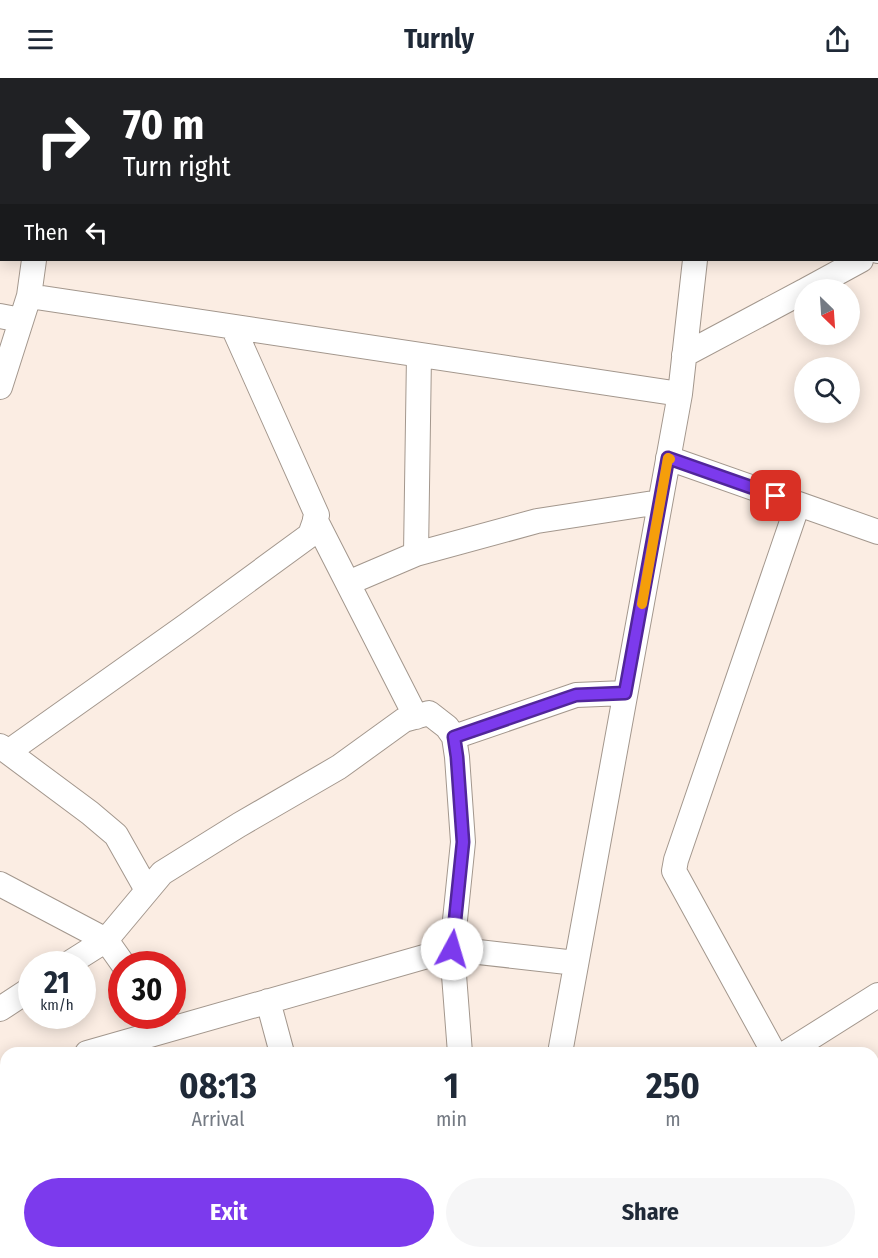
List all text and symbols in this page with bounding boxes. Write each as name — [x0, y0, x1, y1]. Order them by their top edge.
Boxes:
icon: menu — [24, 23, 57, 56]
text: Turnly — [404, 23, 474, 55]
icon: share — [821, 23, 854, 56]
text: 70 m — [123, 100, 204, 150]
icon: right — [24, 102, 102, 180]
text: Turn right — [123, 151, 231, 183]
icon: left — [80, 216, 113, 249]
text: Then — [24, 219, 68, 246]
north arrow — [794, 279, 860, 345]
map controls — [794, 279, 860, 423]
button: search — [794, 357, 860, 423]
pin — [750, 470, 801, 521]
icon: arrive — [759, 479, 792, 512]
position arrow — [420, 917, 484, 981]
speed limit sign: 30 — [108, 951, 186, 1029]
text: 21 — [44, 965, 70, 1001]
text: km/h — [40, 996, 74, 1014]
text: 08:13 — [179, 1064, 257, 1108]
text: 1 — [444, 1064, 459, 1108]
text: 250 — [646, 1064, 700, 1108]
text: Arrival — [191, 1107, 245, 1131]
text: min — [436, 1107, 467, 1131]
text: m — [665, 1107, 681, 1131]
button: Exit — [24, 1178, 434, 1247]
button: Share — [446, 1178, 855, 1247]

